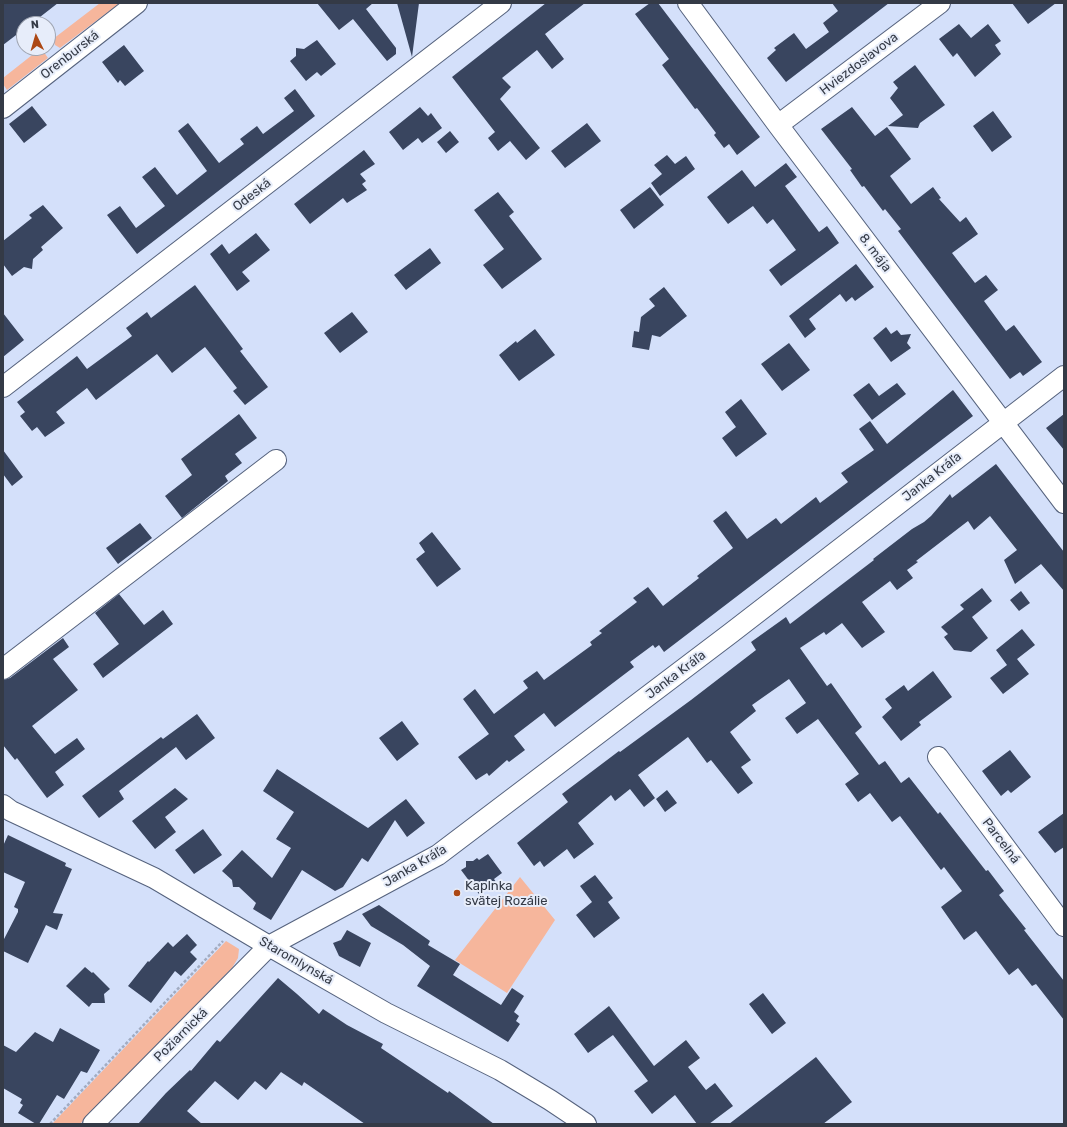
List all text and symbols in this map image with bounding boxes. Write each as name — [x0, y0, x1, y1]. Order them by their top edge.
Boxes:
north arrow — [16, 16, 56, 56]
text: N — [30, 18, 40, 31]
street label: Orenburská — [38, 27, 102, 83]
street label: Hviezdoslavova — [817, 30, 901, 98]
street label: Odeská — [230, 175, 274, 215]
street label: 8. mája — [856, 231, 894, 275]
street label: Janka Kráľa — [899, 449, 965, 505]
street label: Janka Kráľa — [643, 648, 709, 702]
street label: Parcelná — [979, 815, 1023, 867]
street label: Janka Kráľa — [380, 842, 450, 890]
place label: Kaplnka svätej Rozálie — [465, 878, 548, 909]
marker: Kaplnka svätej Rozálie — [452, 888, 462, 898]
street label: Staromlynská — [256, 934, 336, 988]
street label: Požiarnická — [151, 1005, 211, 1065]

